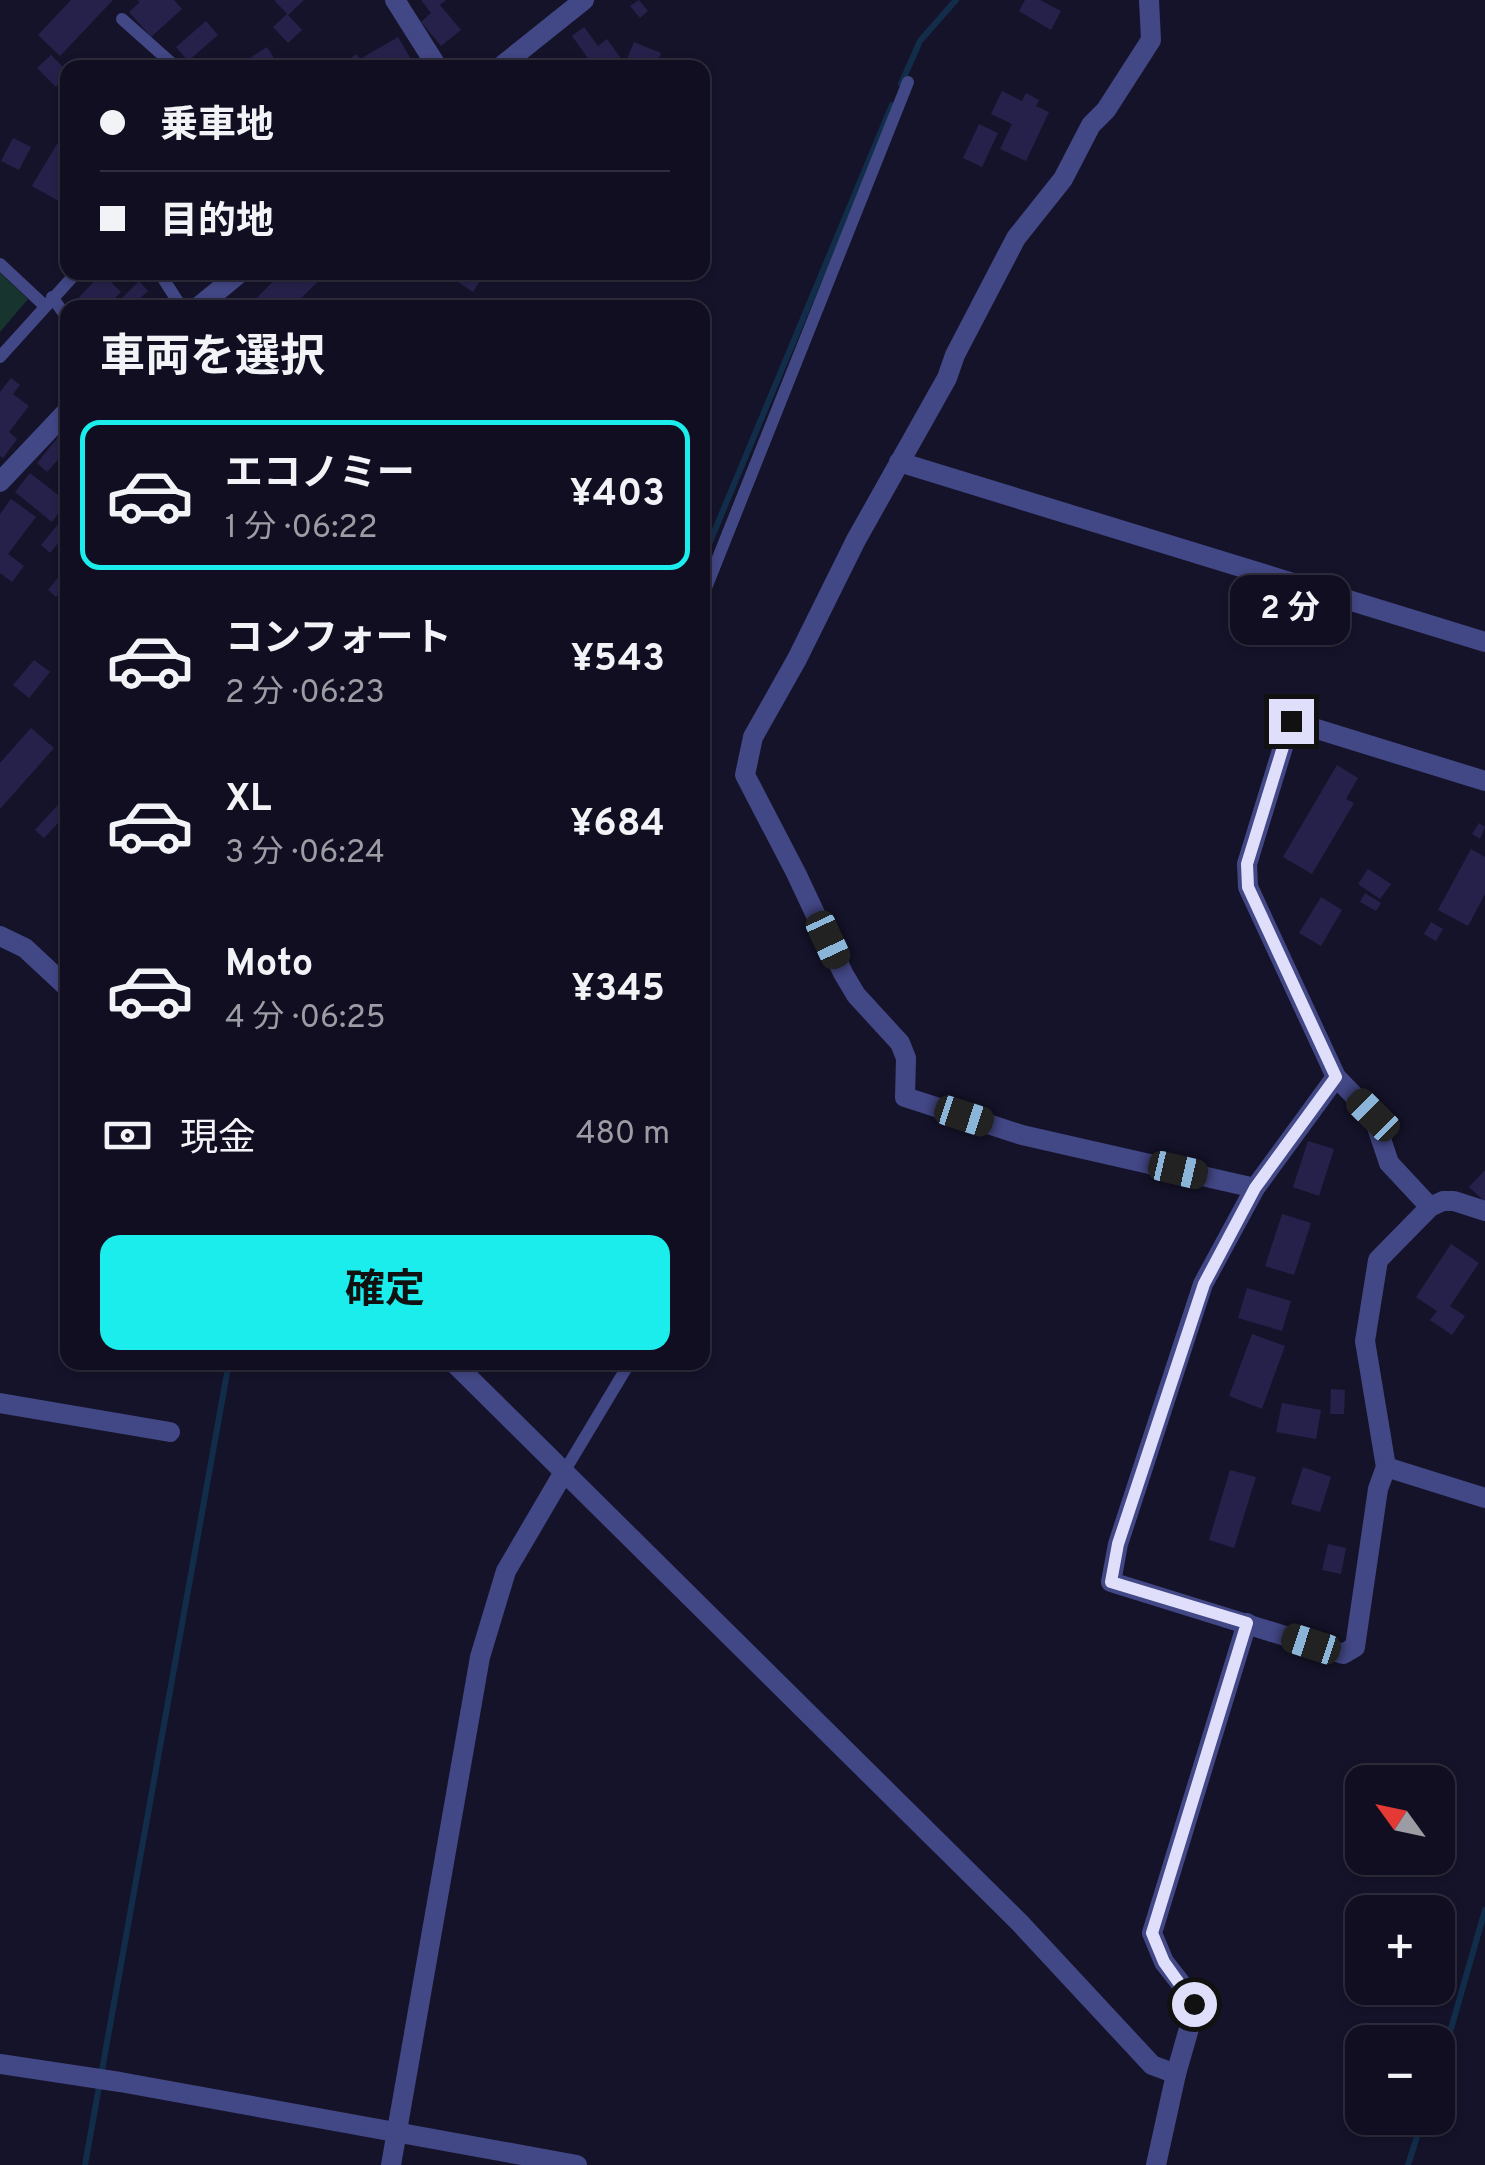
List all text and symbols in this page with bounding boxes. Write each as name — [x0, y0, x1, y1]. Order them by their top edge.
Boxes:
text: 乗車地 — [160, 103, 274, 152]
text: 目的地 — [160, 199, 274, 248]
text: 車両を選択 — [100, 331, 325, 388]
icon: car — [105, 450, 195, 540]
text: エコノミー — [225, 451, 415, 500]
text: ¥403 — [570, 471, 665, 520]
text: 1 分 · 06:22 — [225, 509, 378, 549]
callout: 2 分 — [1231, 576, 1351, 646]
text: 2 分 — [1260, 590, 1320, 630]
icon: car — [105, 615, 195, 705]
text: コンフォート — [225, 616, 452, 665]
text: ¥543 — [571, 636, 665, 685]
text: 2 分 · 06:23 — [225, 674, 385, 714]
route end — [1269, 699, 1314, 744]
text: XL — [225, 776, 272, 825]
icon: car — [105, 780, 195, 870]
text: ¥684 — [570, 801, 665, 850]
text: 3 分 · 06:24 — [225, 834, 385, 874]
car — [802, 906, 854, 974]
text: Moto — [225, 941, 313, 990]
icon: car — [105, 945, 195, 1035]
text: ¥345 — [572, 966, 665, 1015]
text: 4 分 · 06:25 — [225, 999, 386, 1039]
car — [1341, 1083, 1405, 1147]
car — [931, 1092, 997, 1140]
icon: cash — [100, 1108, 155, 1163]
text: 480 m — [576, 1115, 670, 1155]
text: 現金 — [180, 1116, 256, 1165]
car — [1145, 1149, 1211, 1191]
button: 確定 — [100, 1235, 670, 1350]
car — [1278, 1620, 1344, 1668]
north arrow — [1345, 1765, 1455, 1875]
map controls — [1345, 1765, 1455, 2135]
button: + — [1345, 1895, 1455, 2005]
route start — [1172, 1982, 1217, 2027]
button: − — [1345, 2025, 1455, 2135]

